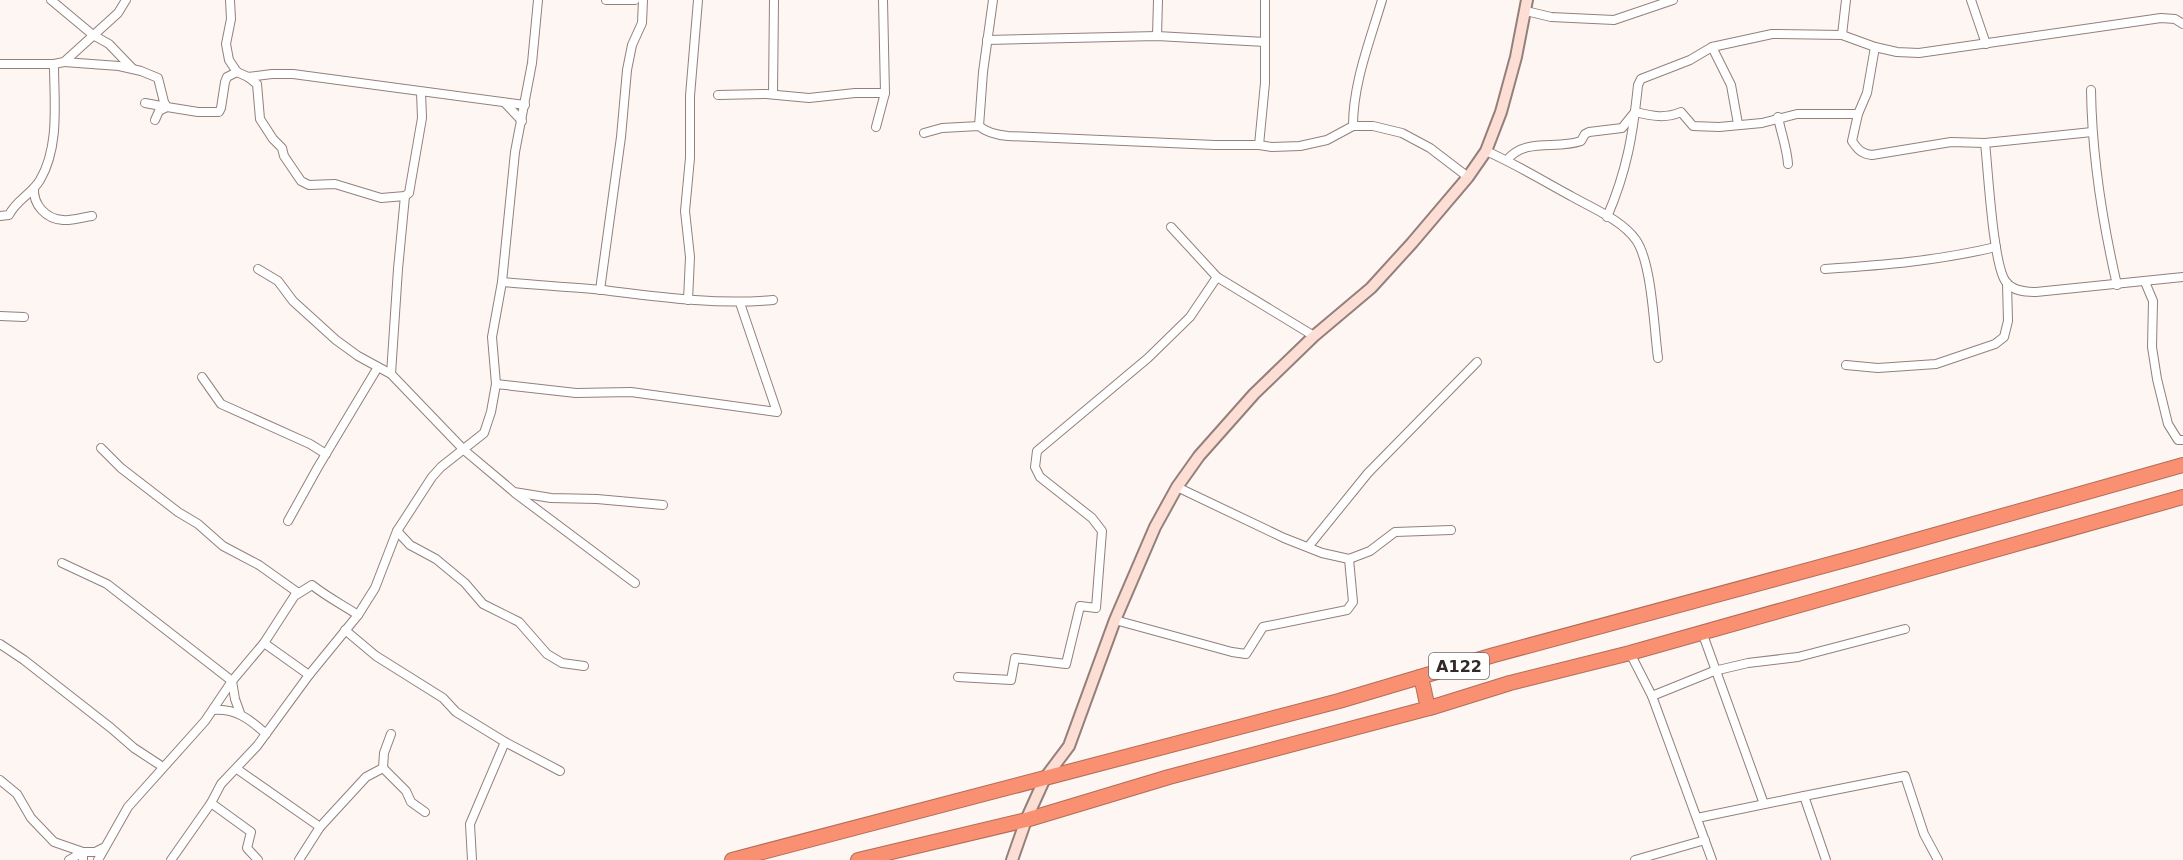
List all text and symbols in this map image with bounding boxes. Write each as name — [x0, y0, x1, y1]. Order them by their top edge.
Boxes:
road number: A122 — [1429, 653, 1489, 679]

